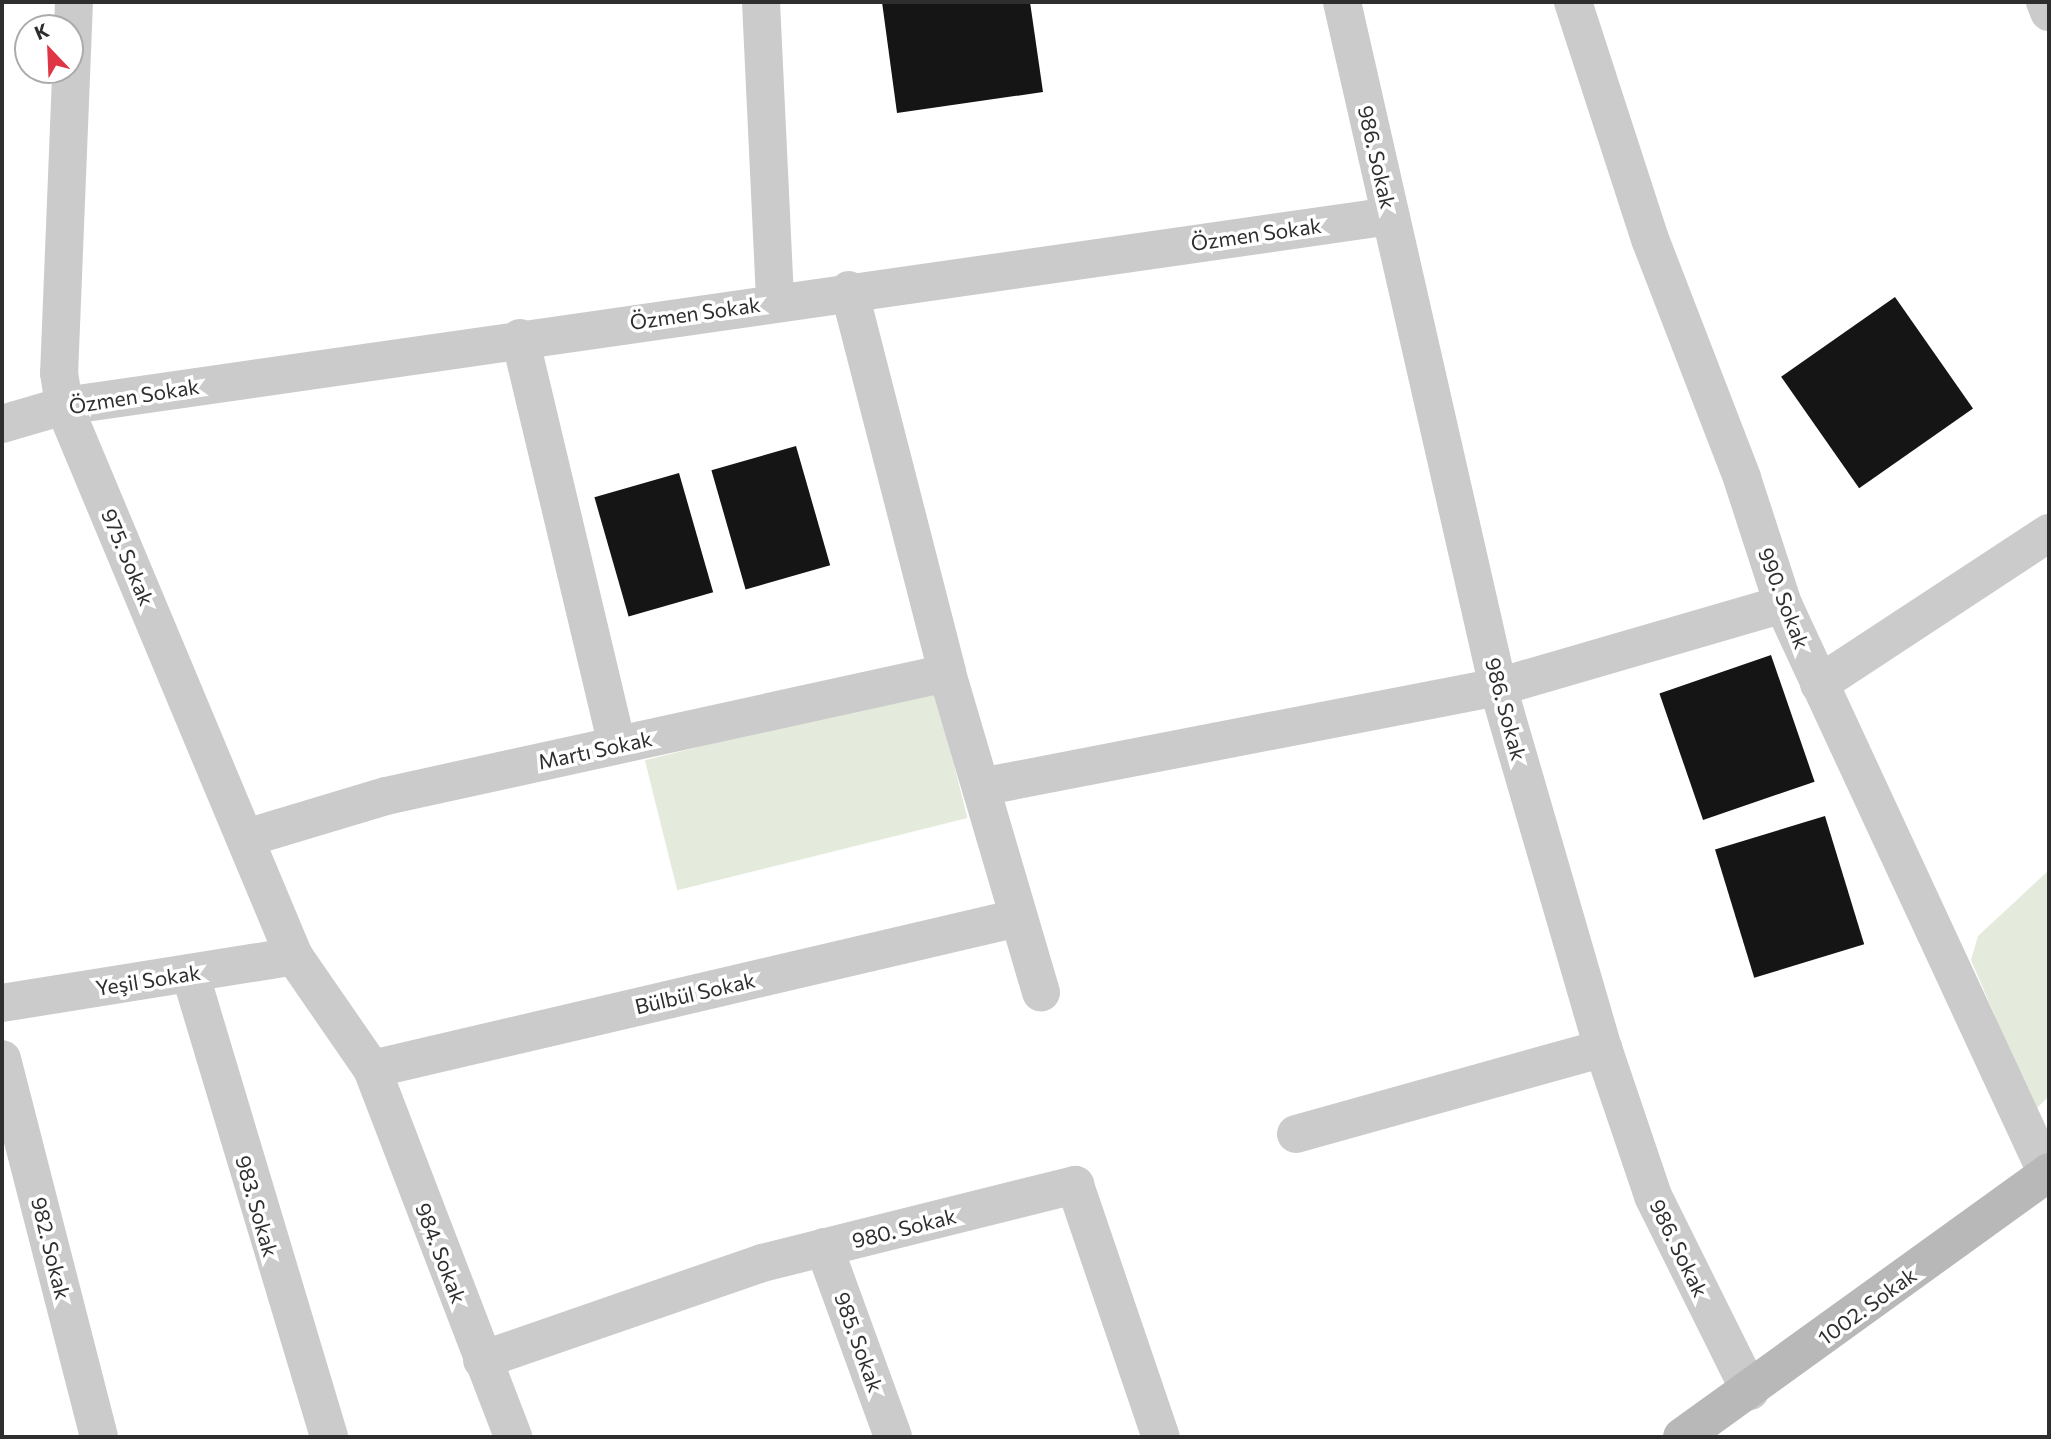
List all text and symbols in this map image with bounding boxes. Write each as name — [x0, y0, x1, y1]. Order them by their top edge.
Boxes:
north arrow — [14, 14, 84, 84]
text: K — [31, 18, 52, 44]
street label: 986. Sokak — [1353, 103, 1401, 211]
street label: Özmen Sokak — [1189, 212, 1323, 256]
street label: Özmen Sokak — [628, 291, 762, 335]
street label: Özmen Sokak — [67, 373, 201, 419]
street label: 975. Sokak — [96, 505, 160, 609]
street label: 990. Sokak — [1753, 544, 1815, 652]
street label: 986. Sokak — [1480, 655, 1532, 763]
street label: Martı Sokak — [536, 726, 654, 774]
street label: Yeşil Sokak — [94, 959, 202, 1001]
street label: Bülbül Sokak — [632, 967, 758, 1019]
street label: 983. Sokak — [230, 1152, 284, 1260]
street label: 982. Sokak — [26, 1194, 76, 1302]
street label: 986. Sokak — [1645, 1195, 1713, 1301]
street label: 984. Sokak — [410, 1199, 472, 1307]
street label: 980. Sokak — [849, 1203, 959, 1253]
street label: 1002. Sokak — [1813, 1262, 1921, 1350]
street label: 985. Sokak — [829, 1288, 889, 1396]

